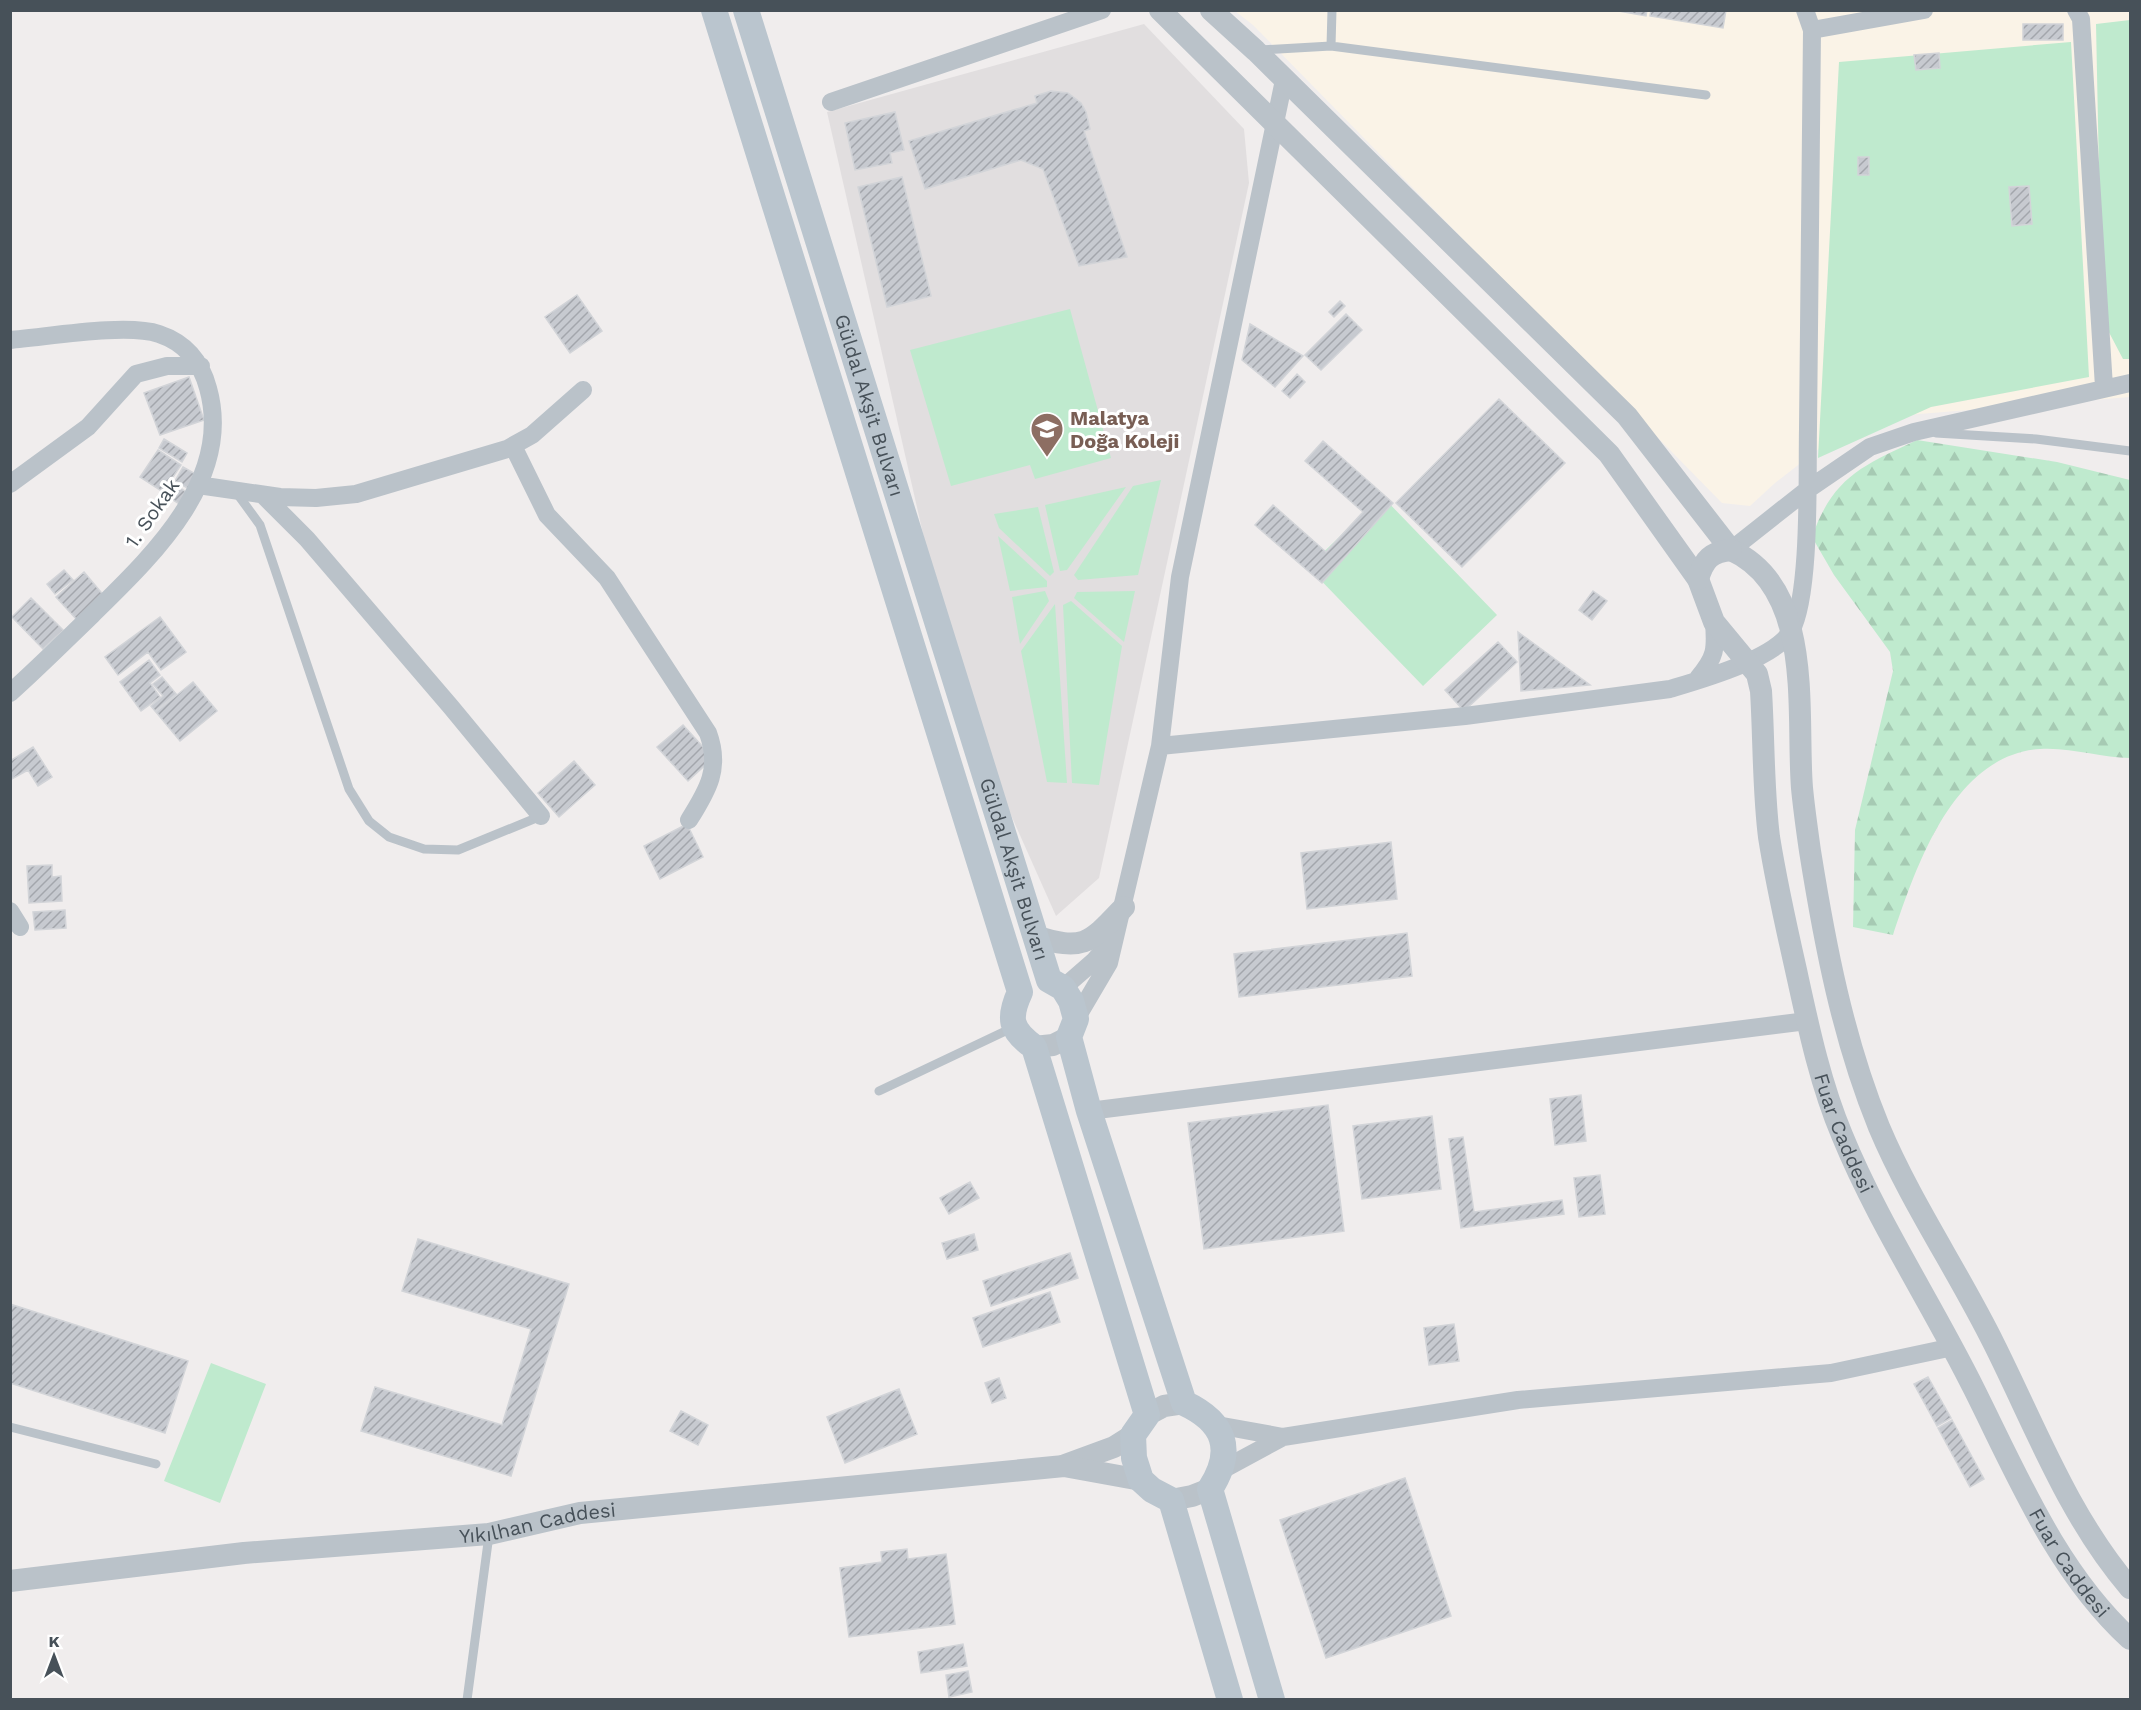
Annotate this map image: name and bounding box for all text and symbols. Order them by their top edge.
street label: Güldal Akşit Bulvarı [830,311,909,499]
place label: Malatya Doğa Koleji [1070,406,1179,453]
school or university icon: Malatya Doğa Koleji [1029,411,1065,458]
street label: 1. Sokak [120,474,184,552]
street label: Güldal Akşit Bulvarı [975,775,1054,963]
street label: Fuar Caddesi [1809,1070,1879,1197]
street label: Yıkılhan Caddesi [458,1498,617,1548]
street label: Fuar Caddesi [2024,1504,2115,1622]
north arrow [24,1626,84,1686]
text: K [48,1632,60,1651]

